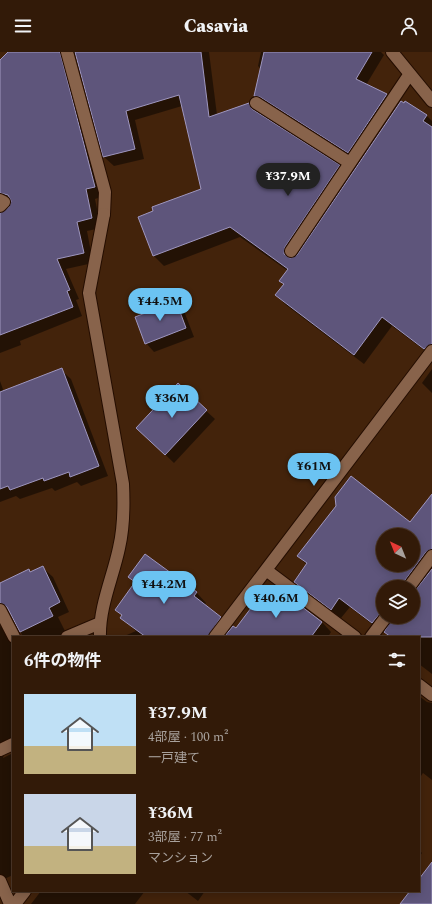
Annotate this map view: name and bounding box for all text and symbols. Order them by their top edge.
text: Casavia [184,13,248,40]
icon: menu [12,15,34,37]
icon: person [398,15,420,37]
pin: ¥37.9M [255,163,321,197]
text: ¥37.9M [265,166,311,186]
pin: ¥44.5M [127,288,193,322]
text: ¥44.5M [137,291,183,311]
pin: ¥36M [148,385,196,419]
text: ¥36M [155,388,189,408]
pin: ¥61M [290,453,338,487]
text: ¥61M [297,456,331,476]
north arrow [376,528,420,572]
map controls [376,528,420,624]
pin: ¥44.2M [131,571,197,605]
text: ¥44.2M [141,574,187,594]
button: layers [376,580,420,624]
pin: ¥40.6M [243,585,309,619]
text: ¥40.6M [253,588,299,608]
text: 6件の物件 [24,648,102,674]
icon: filters [386,649,408,671]
text: ¥37.9M [148,700,208,726]
icon: home [56,710,104,758]
text: 4部屋 · 100 m² [148,727,228,747]
text: 一戸建て [148,748,200,768]
text: ¥36M [148,800,194,826]
icon: home [56,810,104,858]
text: 3部屋 · 77 m² [148,827,222,847]
text: マンション [148,848,213,868]

